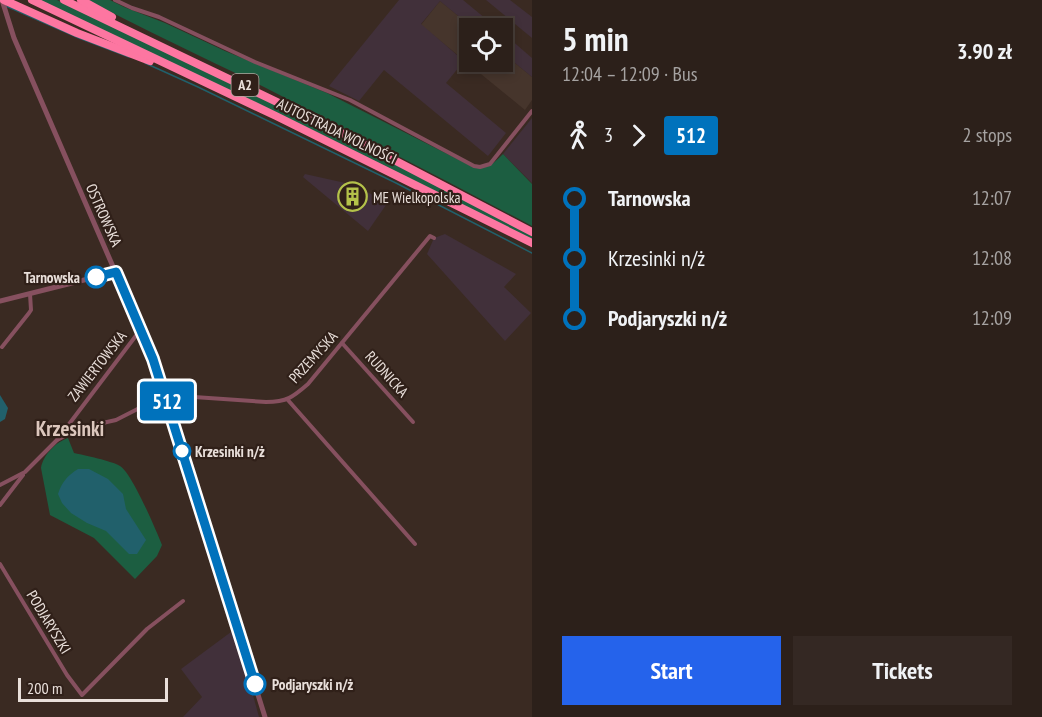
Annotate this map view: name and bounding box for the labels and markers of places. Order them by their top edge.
building icon: ME Wielkopolska [336,181,368,213]
place label: ME Wielkopolska [373,188,461,207]
marker: Tarnowska [85,266,107,288]
place label: Tarnowska [24,268,80,287]
marker: Krzesinki n/ż [173,442,191,460]
place label: Krzesinki n/ż [195,442,265,461]
marker: Podjaryszki n/ż [244,673,266,695]
place label: Podjaryszki n/ż [272,675,354,694]

